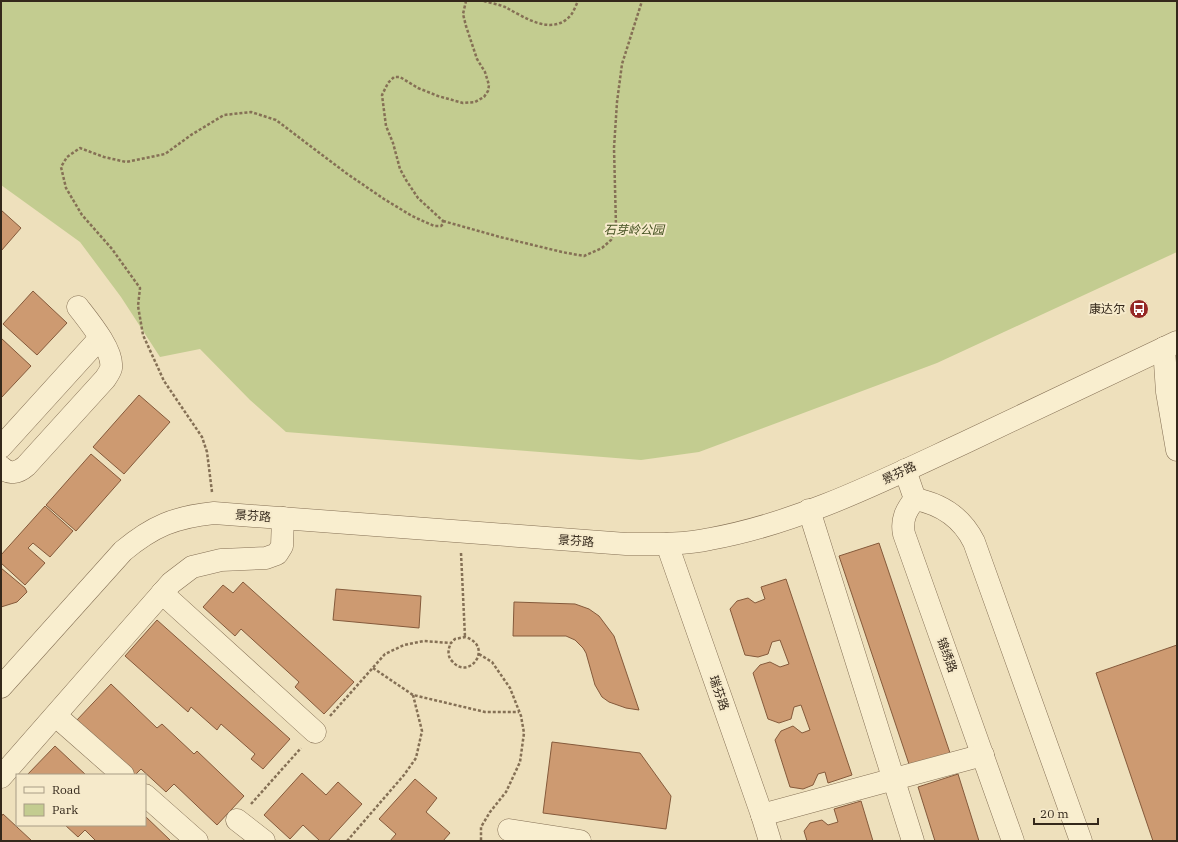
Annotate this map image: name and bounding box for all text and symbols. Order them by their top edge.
park label: 石芽岭公园 [604,222,666,237]
bus stop icon: 康达尔 [1128,298,1150,320]
place label: 康达尔 [1089,301,1125,316]
street label: 景芬路 [879,458,918,487]
street label: 景芬路 [235,507,272,524]
street label: 景芬路 [558,532,595,549]
street label: 锦绣路 [934,635,961,674]
street label: 瑞芬路 [707,673,732,712]
legend [16,774,146,826]
text: Road [52,782,81,797]
scale bar [1034,800,1098,826]
text: Park [52,802,78,817]
text: 20 m [1040,806,1069,821]

